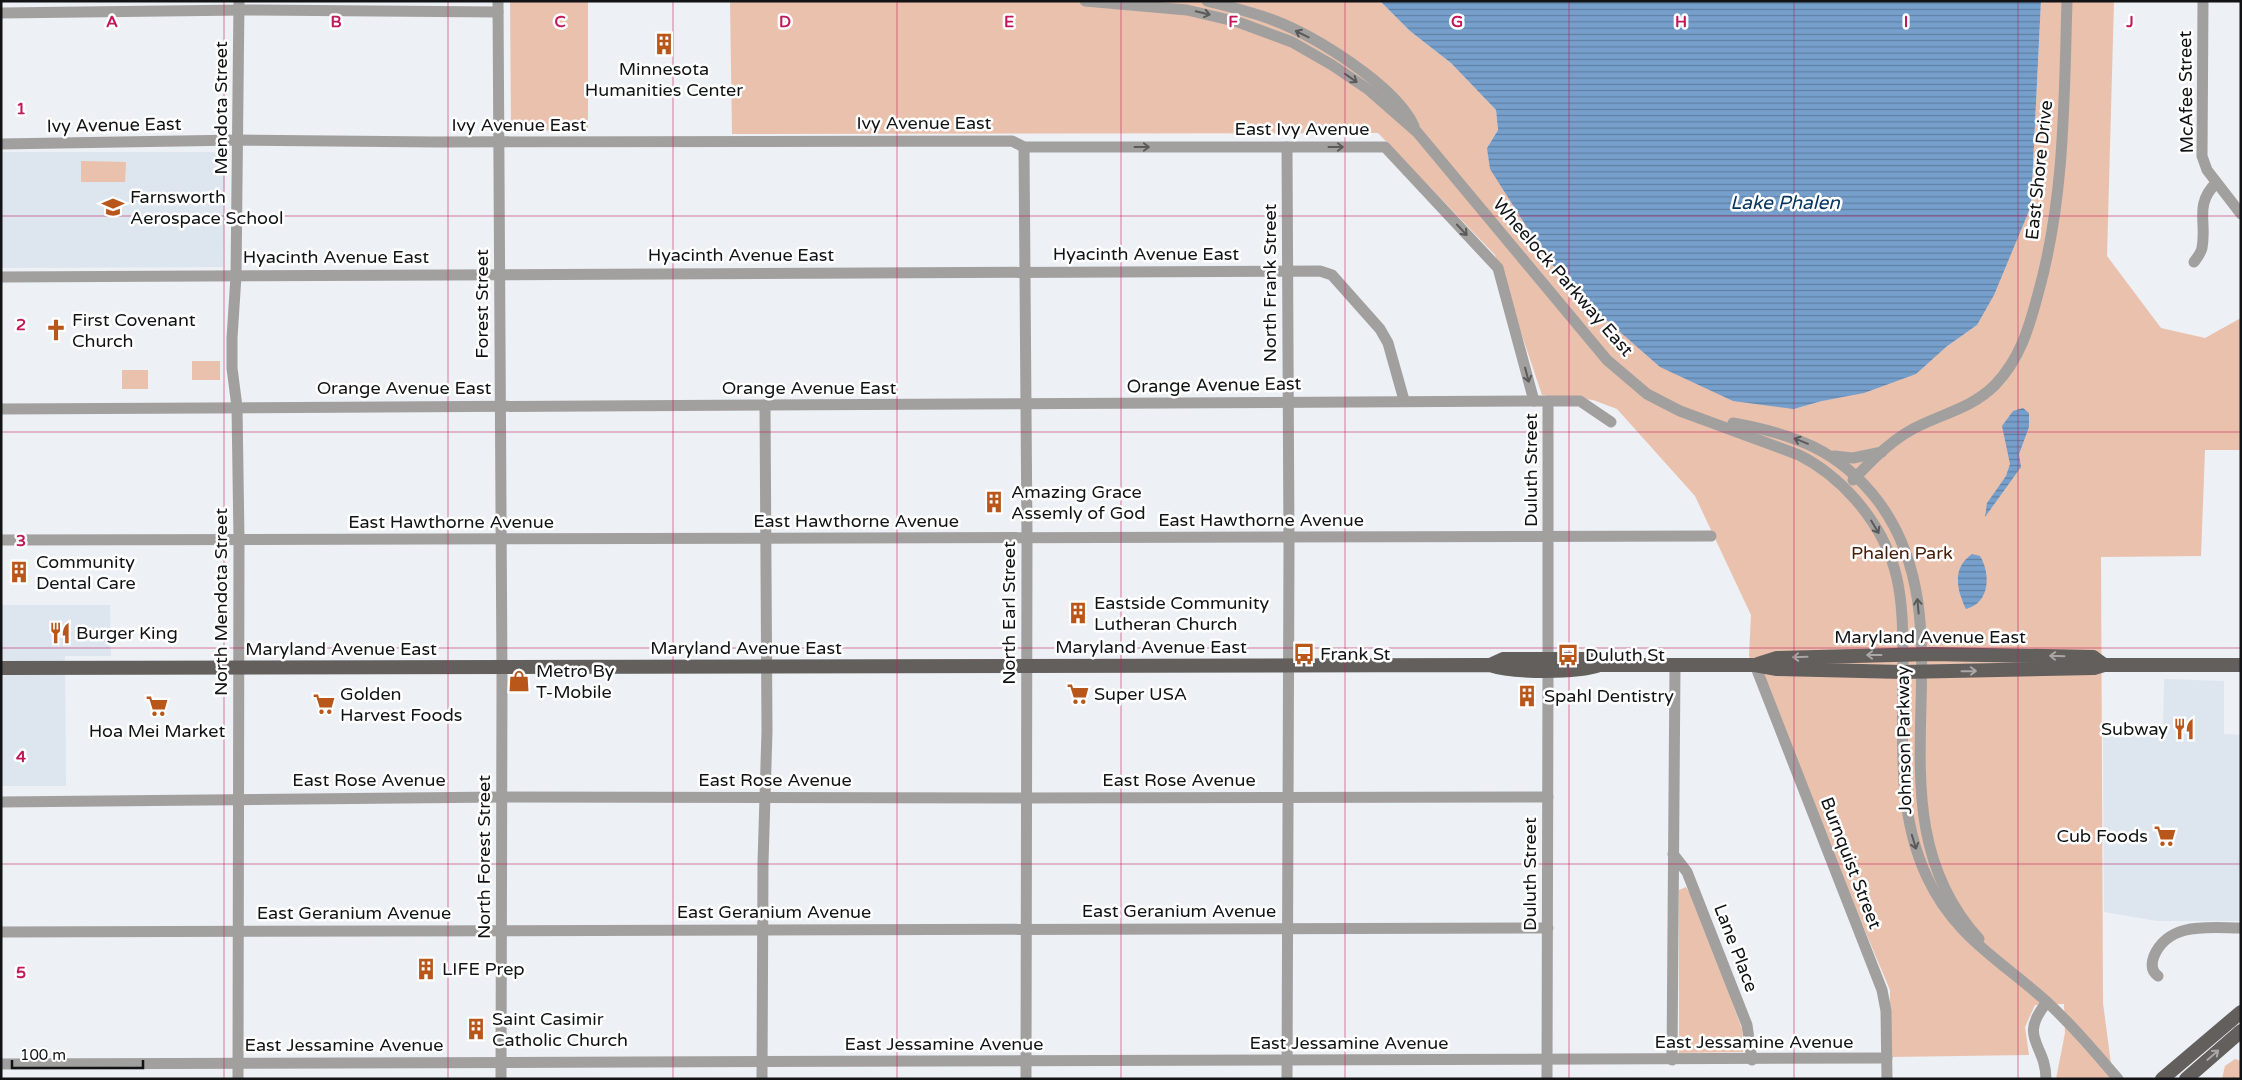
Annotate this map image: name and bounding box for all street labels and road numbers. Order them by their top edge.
street label: McAfee Street [2174,30,2198,154]
street label: Mendota Street [210,41,232,175]
street label: East Shore Drive [2021,99,2057,241]
street label: Ivy Avenue East [857,112,992,134]
street label: Ivy Avenue East [46,113,182,137]
street label: Ivy Avenue East [452,114,587,136]
street label: East Ivy Avenue [1235,118,1369,140]
street label: Wheelock Parkway East [1488,193,1638,361]
street label: North Frank Street [1259,203,1281,362]
street label: Hyacinth Avenue East [1053,243,1239,265]
street label: Hyacinth Avenue East [648,244,834,266]
street label: Hyacinth Avenue East [243,246,429,268]
street label: Forest Street [471,249,493,359]
street label: Orange Avenue East [1126,372,1302,398]
street label: Orange Avenue East [317,377,491,399]
street label: Orange Avenue East [722,377,896,399]
street label: Duluth Street [1520,413,1542,527]
street label: North Mendota Street [210,508,232,696]
street label: East Hawthorne Avenue [1158,509,1364,531]
street label: East Hawthorne Avenue [753,510,959,532]
street label: East Hawthorne Avenue [348,511,554,533]
street label: North Earl Street [998,541,1020,685]
street label: Maryland Avenue East [1834,626,2026,648]
street label: Maryland Avenue East [1055,636,1247,658]
street label: Maryland Avenue East [650,637,842,659]
street label: Maryland Avenue East [245,638,437,660]
street label: Johnson Parkway [1892,665,1916,815]
street label: East Rose Avenue [292,769,446,791]
street label: East Rose Avenue [698,769,852,791]
street label: East Rose Avenue [1102,769,1256,791]
street label: North Forest Street [473,775,495,939]
street label: Burnquist Street [1816,794,1886,932]
street label: Duluth Street [1519,817,1541,931]
street label: East Geranium Avenue [1082,900,1276,922]
street label: East Geranium Avenue [677,901,871,923]
street label: Lane Place [1709,901,1763,995]
street label: East Geranium Avenue [257,902,451,924]
street label: East Jessamine Avenue [1655,1031,1853,1053]
street label: East Jessamine Avenue [1250,1032,1448,1054]
street label: East Jessamine Avenue [845,1033,1043,1055]
street label: East Jessamine Avenue [245,1034,443,1056]

